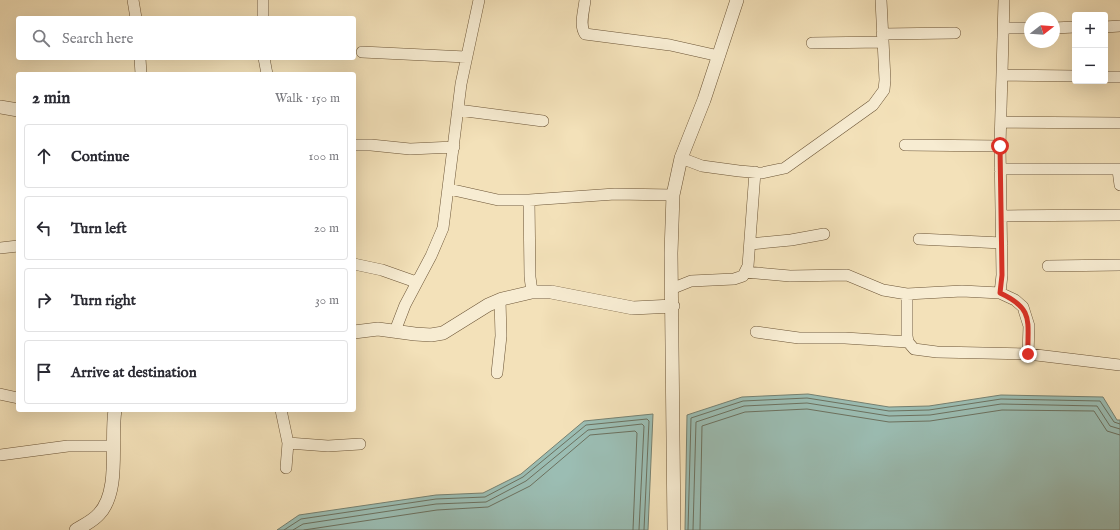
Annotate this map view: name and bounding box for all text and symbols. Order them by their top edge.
north arrow [1024,12,1060,48]
map controls [1072,12,1108,84]
button: + [1072,12,1108,48]
search box [16,16,356,60]
icon: search [30,27,52,49]
text: Search here [62,29,133,48]
button: − [1072,48,1108,84]
text: 2 min [32,88,70,109]
text: Walk · 150 m [275,90,340,107]
route start [991,137,1009,155]
icon: ahead [33,145,55,167]
text: Continue [71,147,129,166]
text: 100 m [309,148,339,165]
icon: left [33,217,55,239]
text: Turn left [71,219,127,238]
text: 20 m [314,220,339,237]
icon: right [33,289,55,311]
text: Turn right [71,291,136,310]
text: 30 m [315,292,339,309]
route end [1019,345,1037,363]
icon: arrive [33,361,55,383]
text: Arrive at destination [71,363,197,382]

